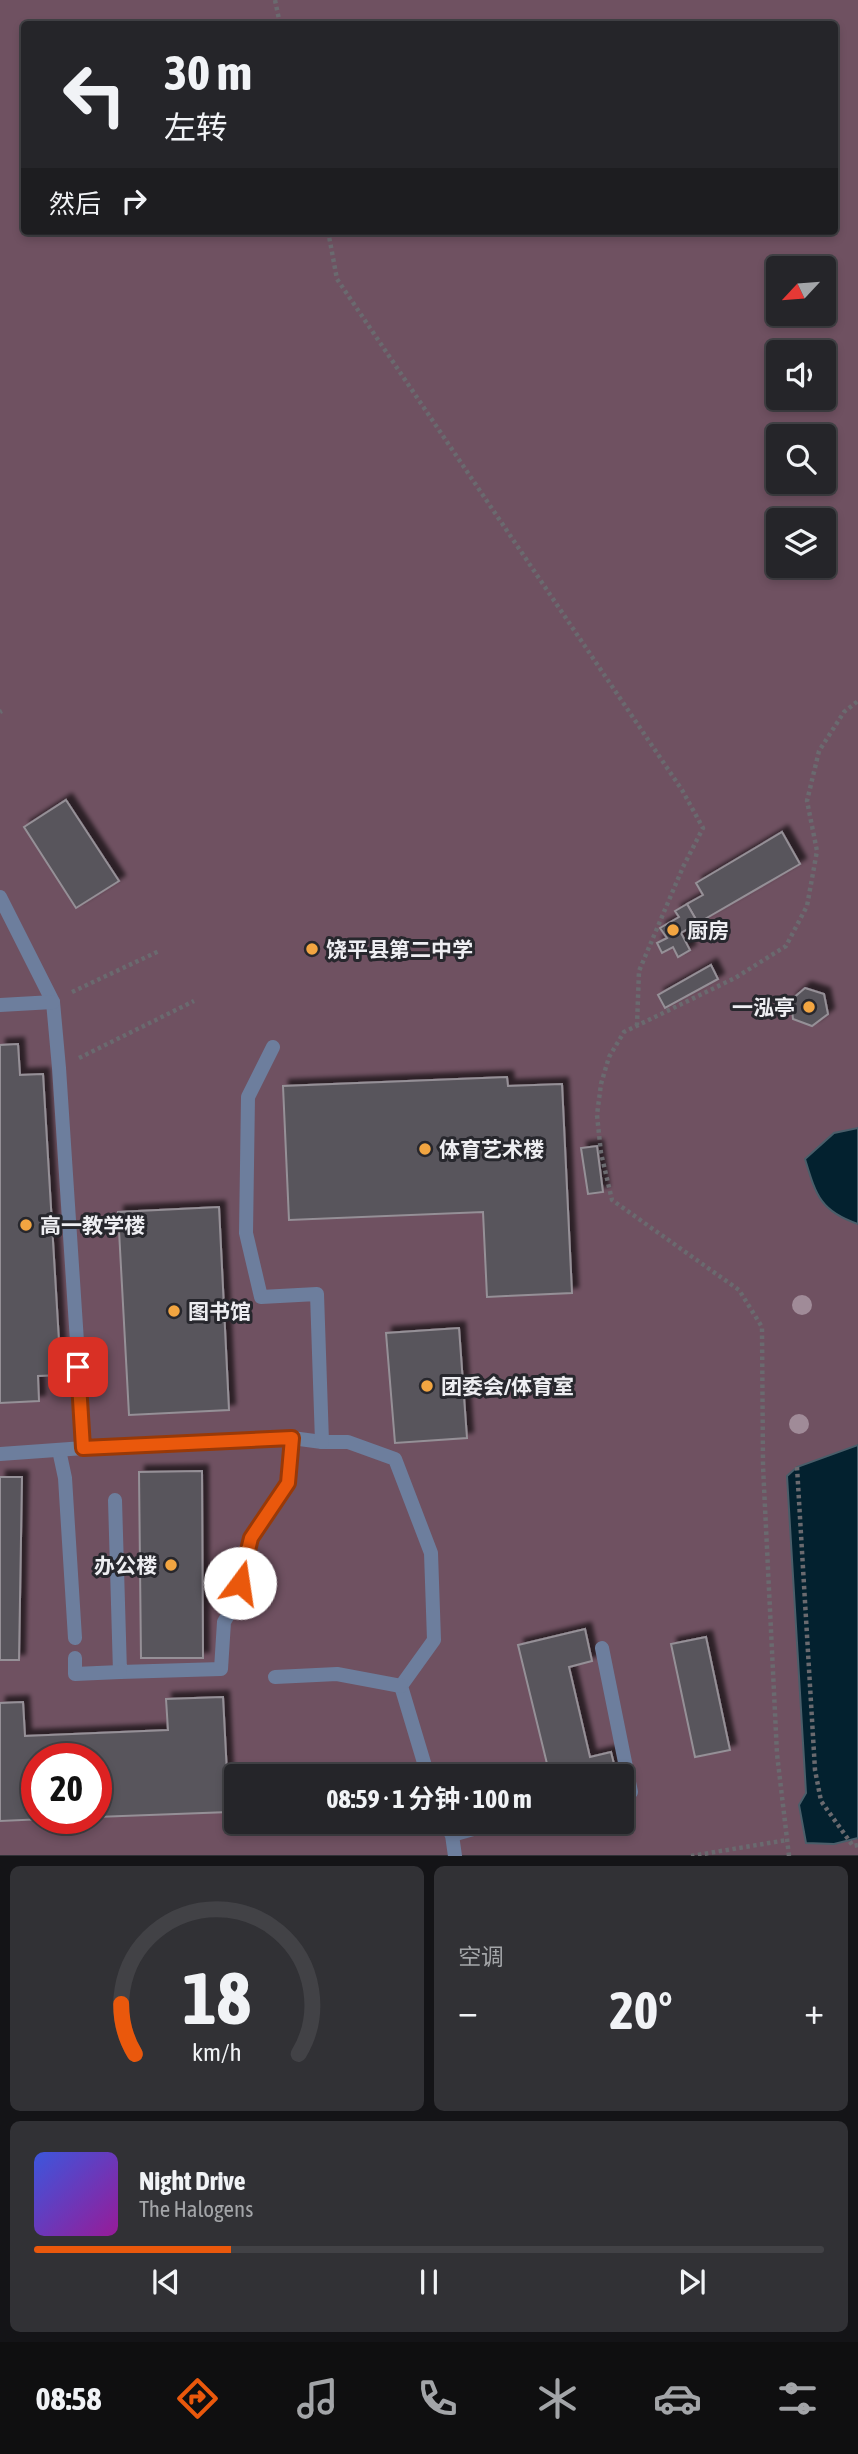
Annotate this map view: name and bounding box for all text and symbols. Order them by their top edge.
text: 30 m [164,44,252,100]
icon: left [49,49,140,140]
text: 左转 [164,109,228,146]
icon: right [115,182,153,220]
text: 然后 [49,189,101,219]
north arrow [766,256,836,326]
map controls [766,256,836,578]
button: sound [766,340,836,410]
button: search [766,424,836,494]
button: layers [766,508,836,578]
place label: 厨房 [687,918,729,942]
marker: 厨房 [665,922,681,938]
place label: 饶平县第二中学 [326,937,473,961]
marker: 饶平县第二中学 [304,941,320,957]
place label: 一泓亭 [732,995,795,1019]
marker: 一泓亭 [801,999,817,1015]
place label: 体育艺术楼 [439,1137,544,1161]
marker: 体育艺术楼 [417,1141,433,1157]
place label: 高一教学楼 [40,1213,145,1237]
marker: 高一教学楼 [18,1217,34,1233]
place label: 图书馆 [188,1299,251,1323]
marker: 图书馆 [166,1303,182,1319]
pin [48,1337,108,1397]
icon: arrive [59,1348,97,1386]
place label: 团委会/体育室 [441,1374,574,1398]
marker: 团委会/体育室 [419,1378,435,1394]
position arrow [203,1546,277,1620]
place label: 办公楼 [94,1553,157,1577]
marker: 办公楼 [163,1557,179,1573]
speed limit sign: 20 [21,1743,112,1834]
text: 08:59 · 1 分钟 · 100 m [326,1784,532,1814]
text: 空调 [458,1944,504,1970]
text: 18 [183,1957,251,2040]
text: 20° [609,1980,673,2040]
text: − [458,1989,478,2032]
text: + [804,1989,824,2032]
text: km/h [192,2038,242,2066]
text: Night Drive [139,2166,246,2196]
text: The Halogens [139,2196,253,2222]
icon: previous [147,2263,185,2301]
icon: pause [410,2263,448,2301]
icon: next [673,2263,711,2301]
icon: directions [173,2374,222,2423]
icon: music [293,2374,342,2423]
icon: phone [413,2374,462,2423]
icon: climate [533,2374,582,2423]
icon: car [653,2374,702,2423]
icon: filters [773,2374,822,2423]
text: 08:58 [36,2380,101,2417]

